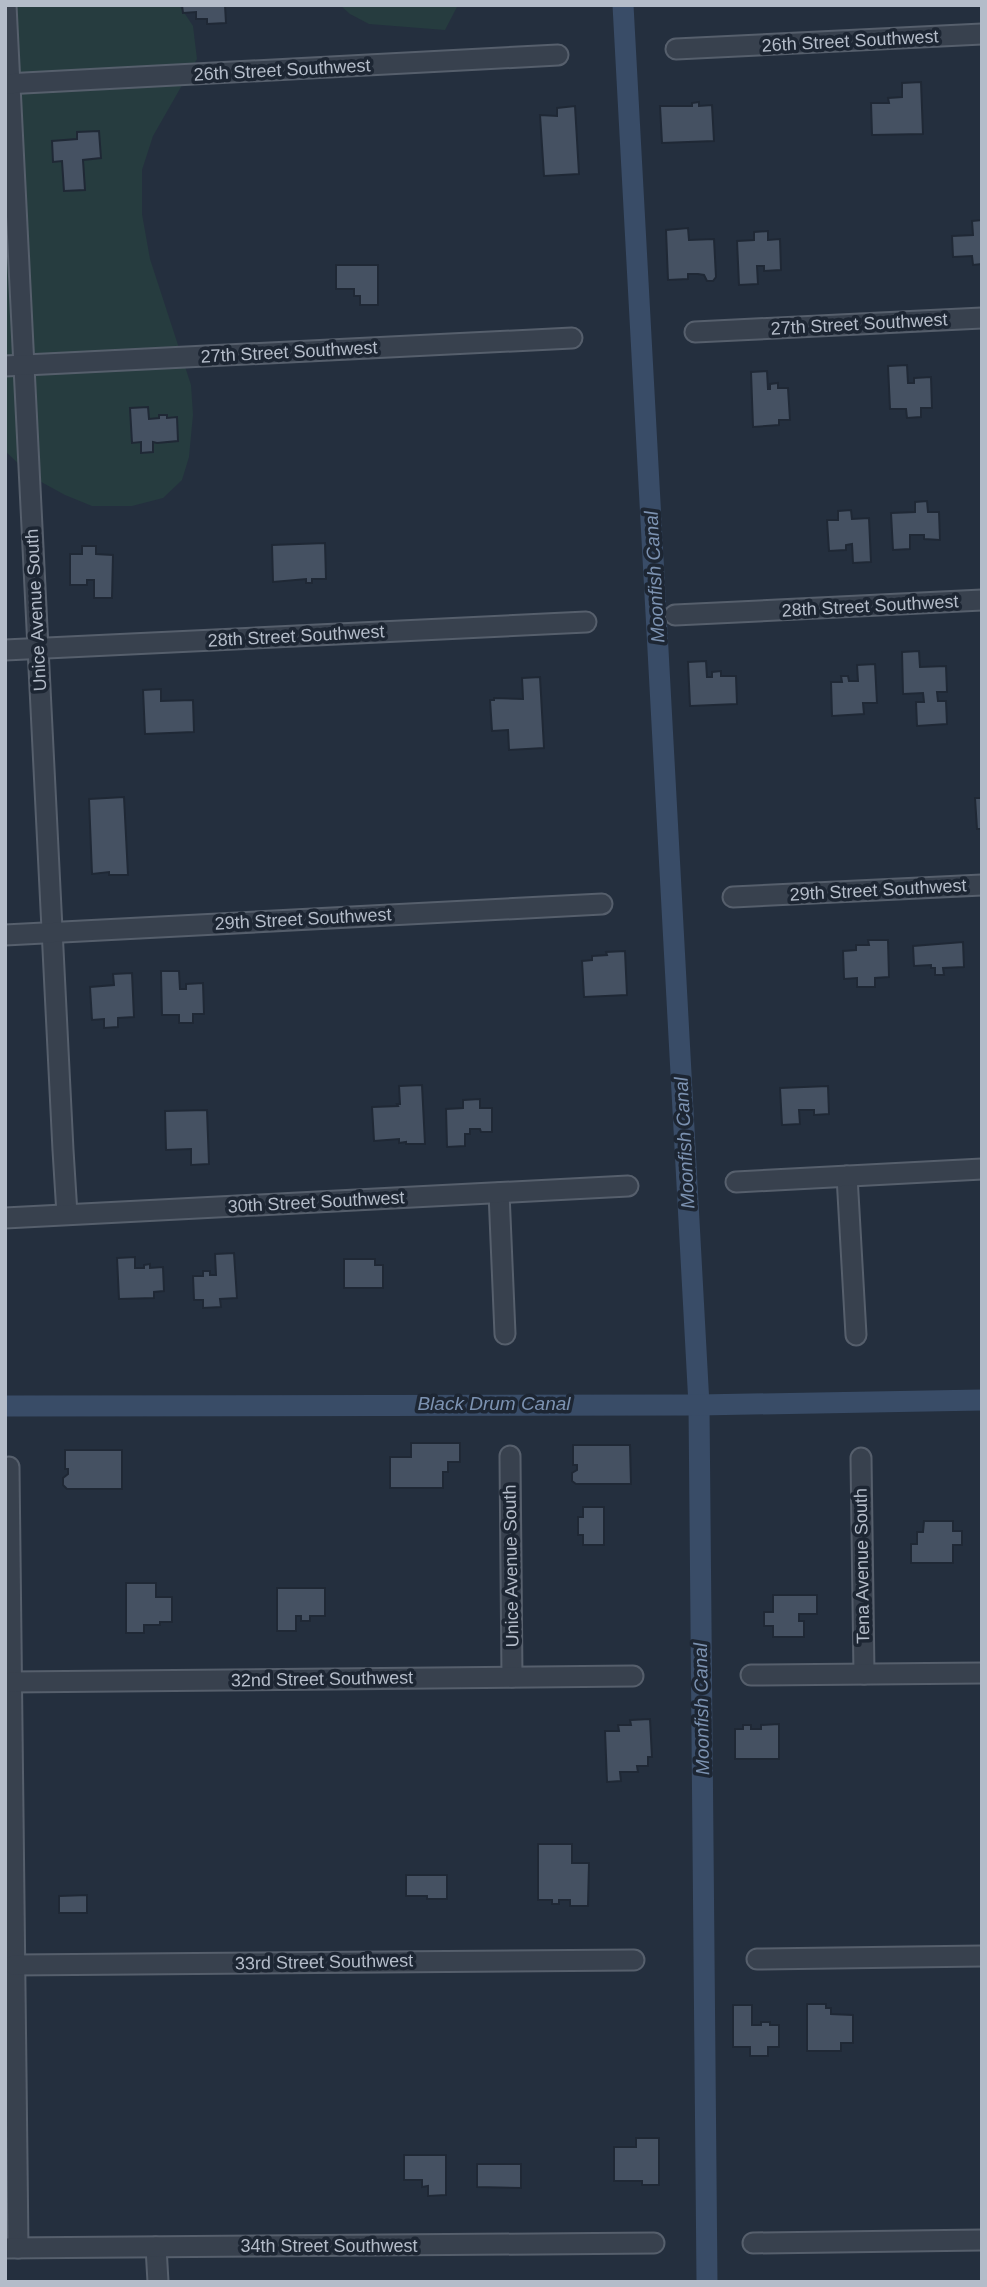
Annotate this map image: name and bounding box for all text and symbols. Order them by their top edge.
street label: 26th Street Southwest [761,26,939,56]
street label: 26th Street Southwest [193,55,371,85]
street label: 27th Street Southwest [770,309,948,339]
street label: 27th Street Southwest [200,337,378,367]
water label: Moonfish Canal [641,510,668,643]
street label: Unice Avenue South [22,528,50,692]
street label: 28th Street Southwest [781,591,959,621]
street label: 28th Street Southwest [207,621,385,651]
street label: 29th Street Southwest [789,875,967,905]
street label: 29th Street Southwest [214,904,392,934]
water label: Moonfish Canal [671,1076,698,1209]
street label: 30th Street Southwest [227,1187,405,1217]
water label: Black Drum Canal [417,1393,571,1414]
street label: Unice Avenue South [500,1484,522,1648]
street label: Tena Avenue South [851,1488,873,1644]
water label: Moonfish Canal [690,1642,713,1775]
street label: 32nd Street Southwest [231,1667,413,1691]
street label: 33rd Street Southwest [235,1950,413,1974]
street label: 34th Street Southwest [240,2236,418,2256]

